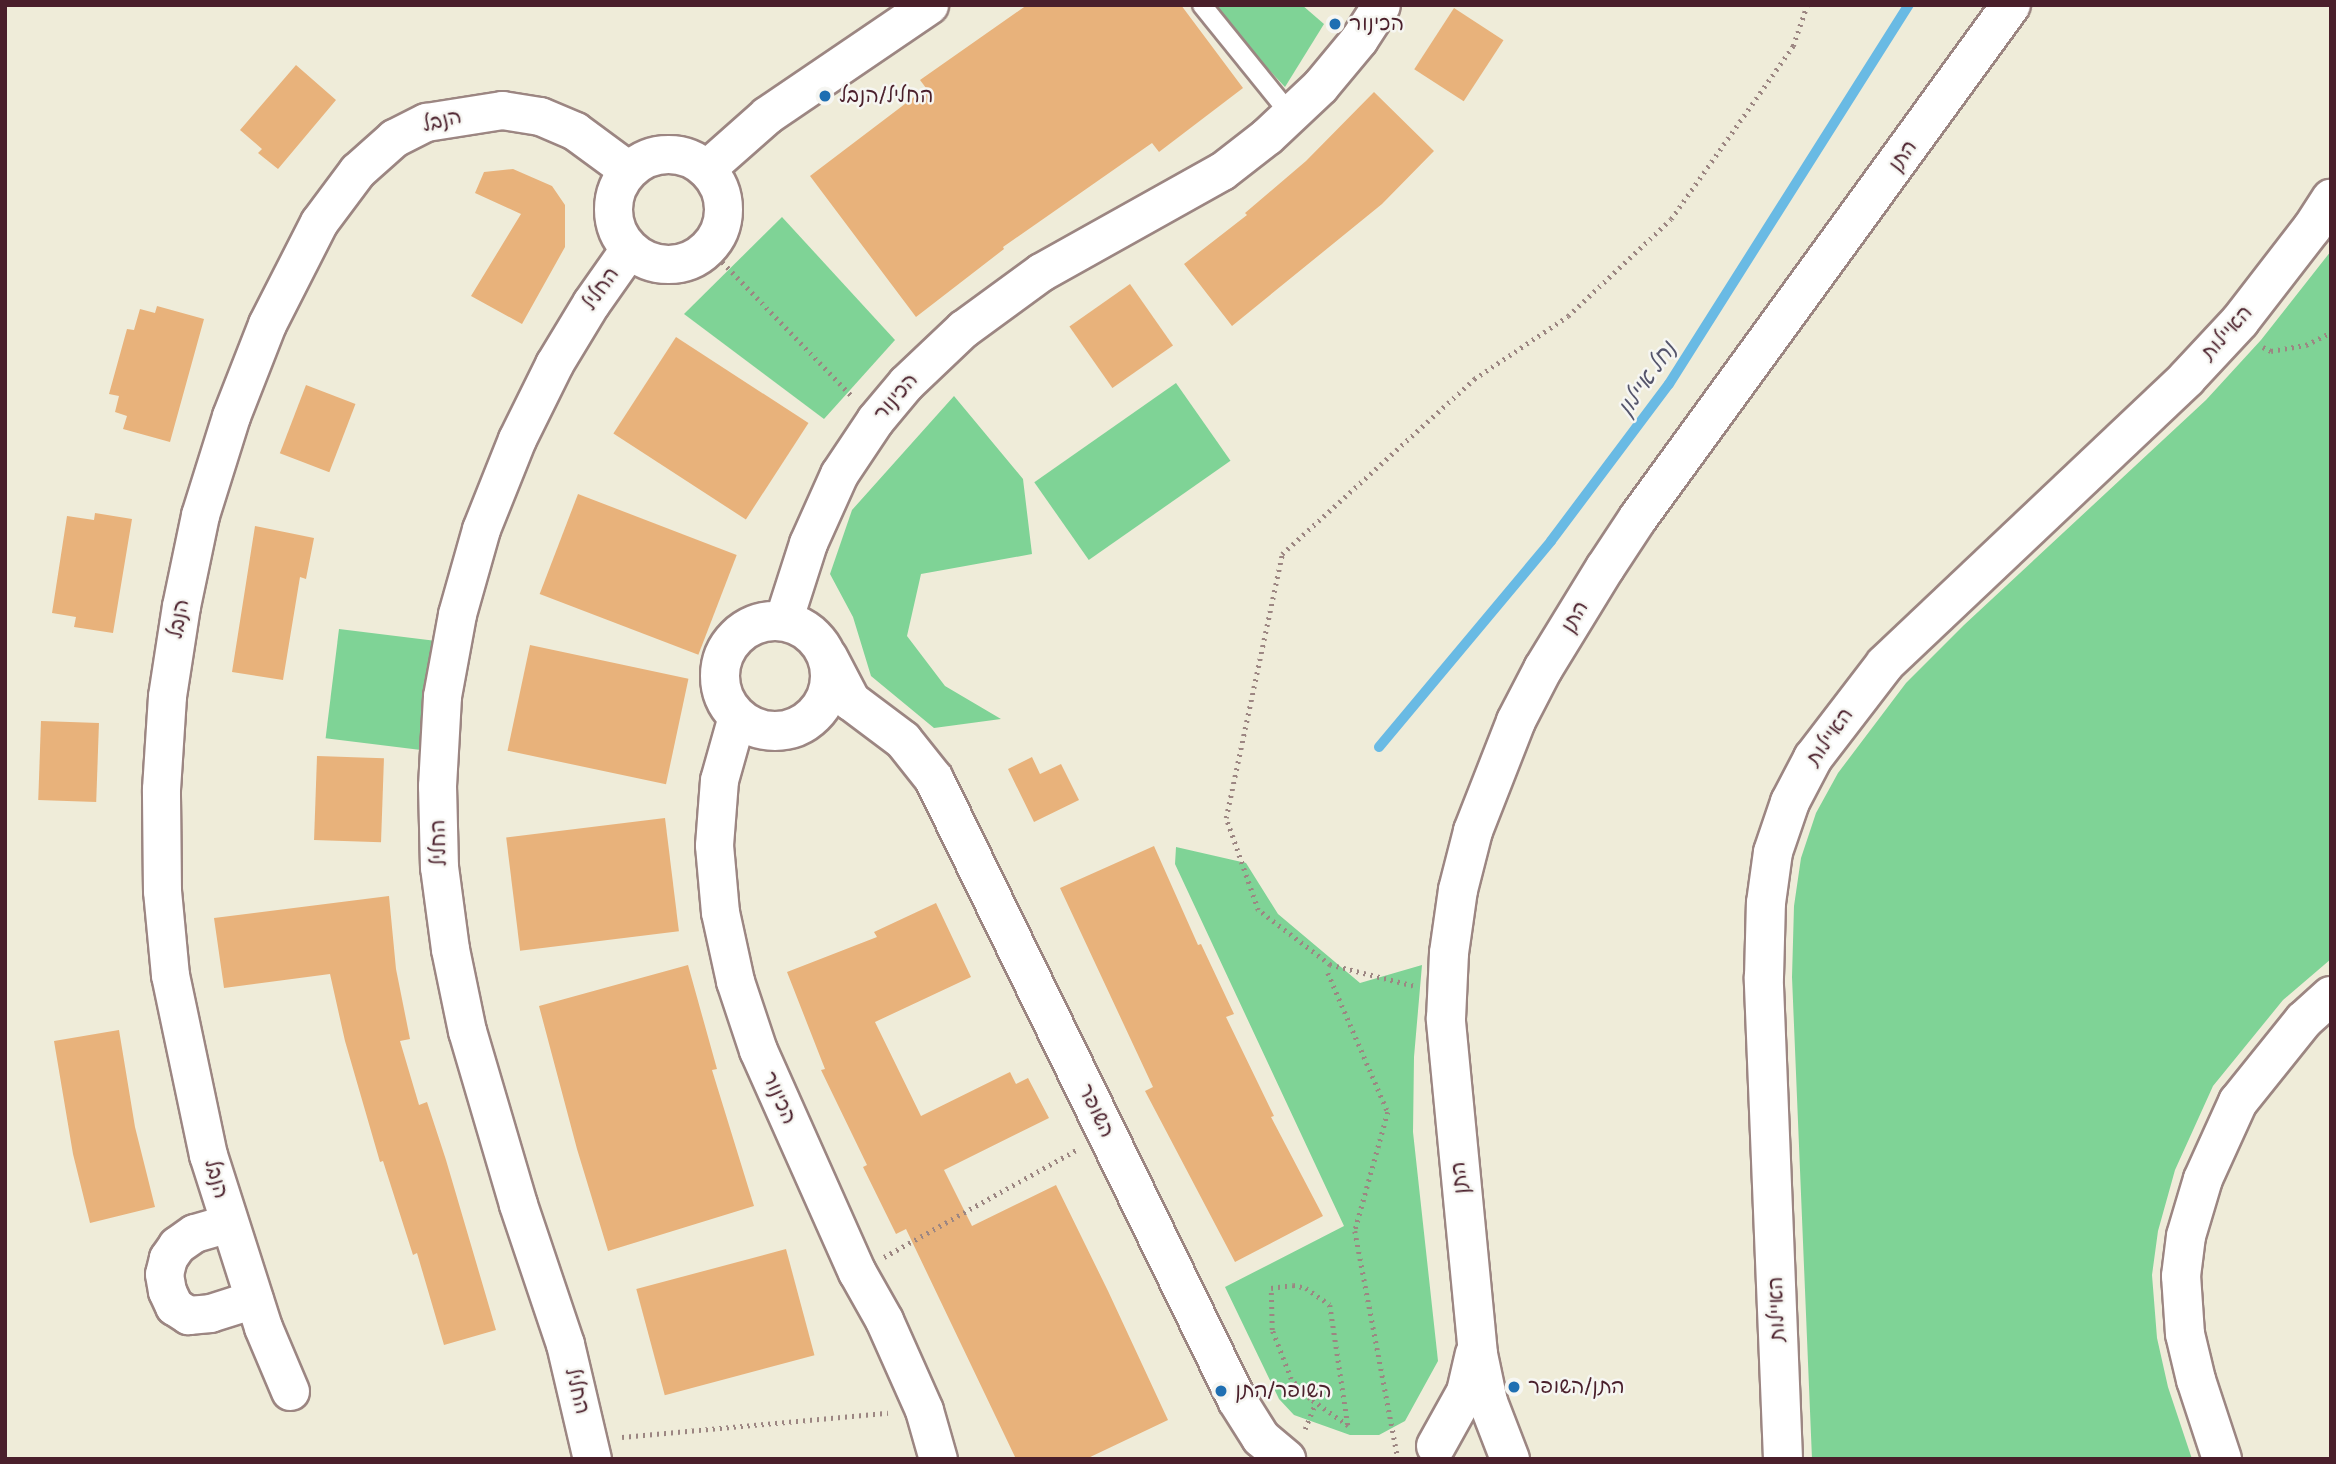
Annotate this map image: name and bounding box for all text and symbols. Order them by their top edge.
place label: הכינור [1349,11,1404,37]
marker: הכינור [1327,16,1343,32]
place label: החליל/הנבל [839,83,934,109]
marker: החליל/הנבל [817,88,833,104]
street label: הנבל [420,104,464,138]
street label: התן [1883,135,1923,177]
street label: החליל [577,263,625,315]
street label: האיילות [2196,300,2258,366]
water label: נחל איילון [1612,337,1682,421]
street label: הכינור [868,368,924,426]
street label: הנבל [163,597,195,641]
street label: התן [1556,597,1594,637]
street label: האיילות [1801,703,1859,771]
street label: החליל [426,819,452,867]
street label: הכינור [756,1068,802,1128]
street label: השופר [1072,1080,1120,1142]
street label: הנבל [198,1156,234,1202]
street label: התן [1446,1160,1474,1196]
street label: האיילות [1763,1276,1791,1342]
street label: החליל [559,1365,595,1417]
place label: התן/השופר [1528,1374,1625,1400]
place label: השופר/התן [1235,1378,1332,1404]
marker: התן/השופר [1506,1379,1522,1395]
marker: השופר/התן [1213,1383,1229,1399]

